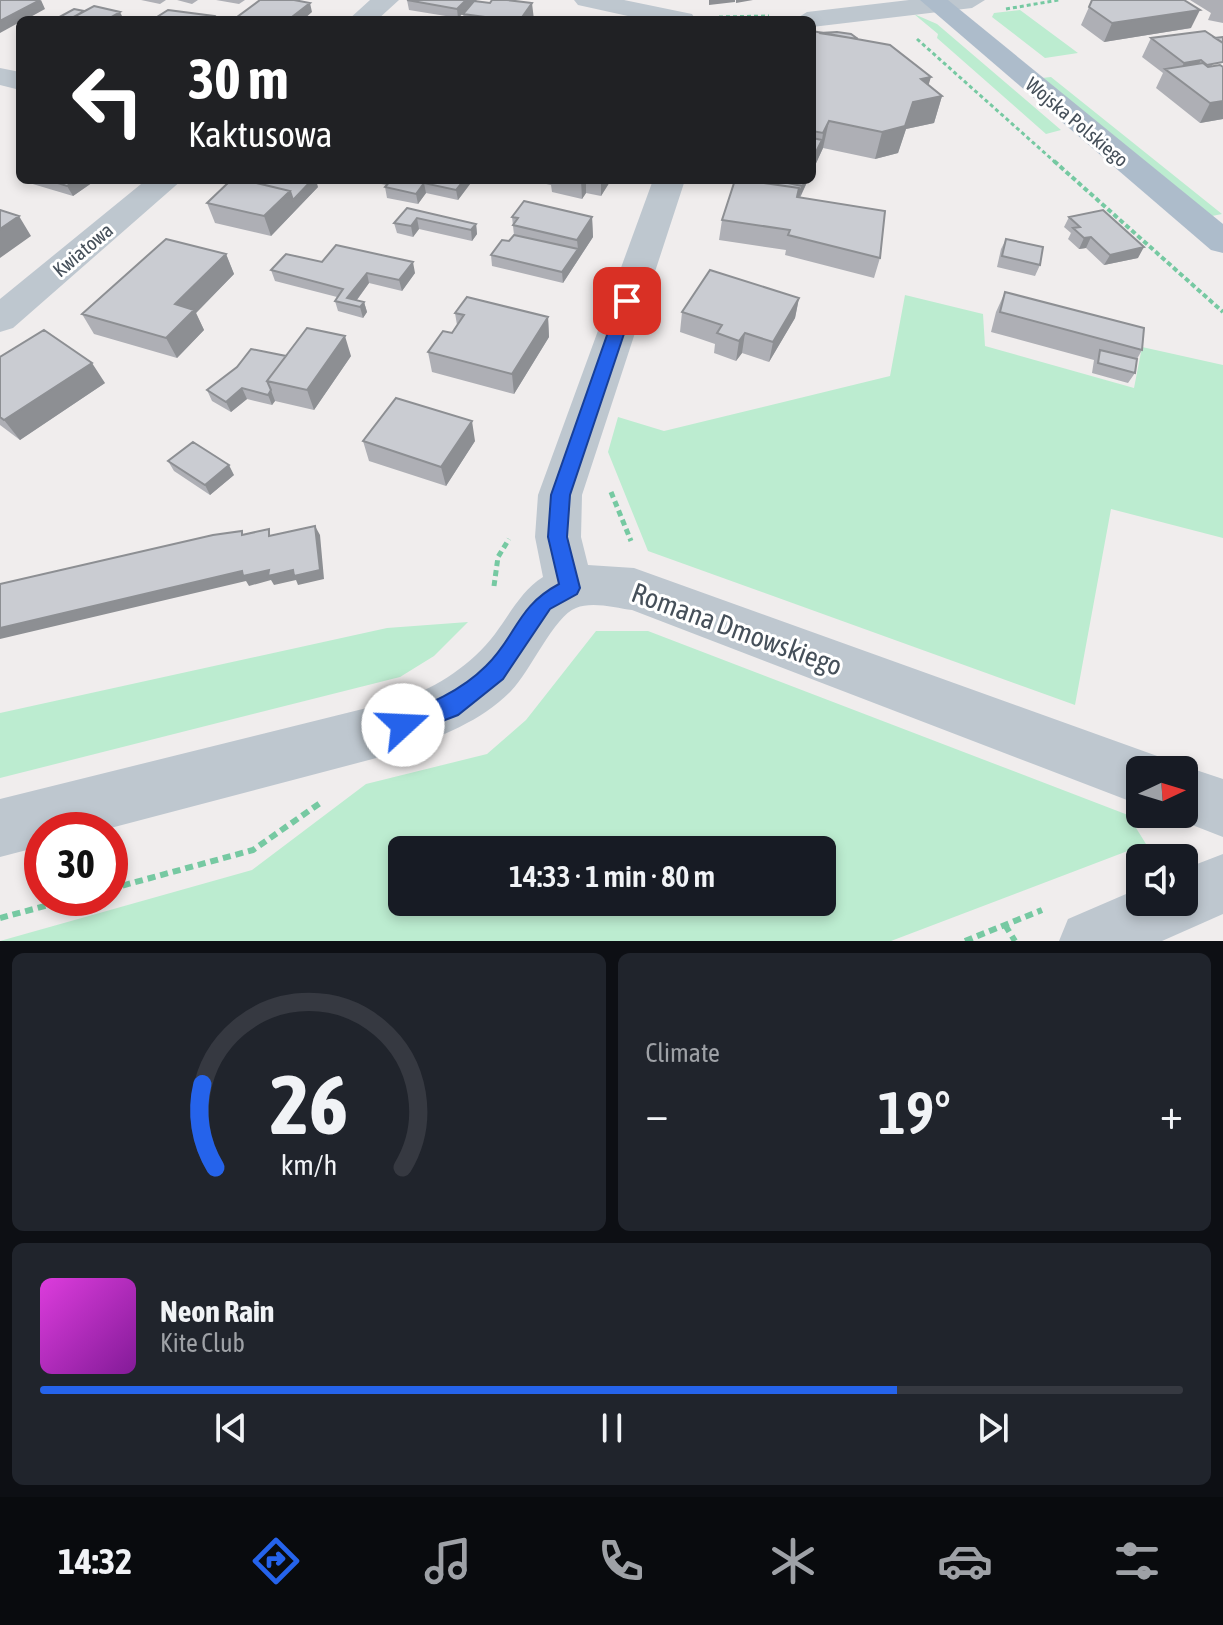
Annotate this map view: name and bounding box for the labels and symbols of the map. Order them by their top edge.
street label: Wojska Polskiego [1021,72,1133,171]
street label: Kwiatowa [48,218,117,281]
pin [593,267,661,335]
street label: Romana Dmowskiego [628,576,846,682]
position arrow [361,683,445,767]
north arrow [1126,756,1198,828]
speed limit sign: 30 [24,812,128,916]

